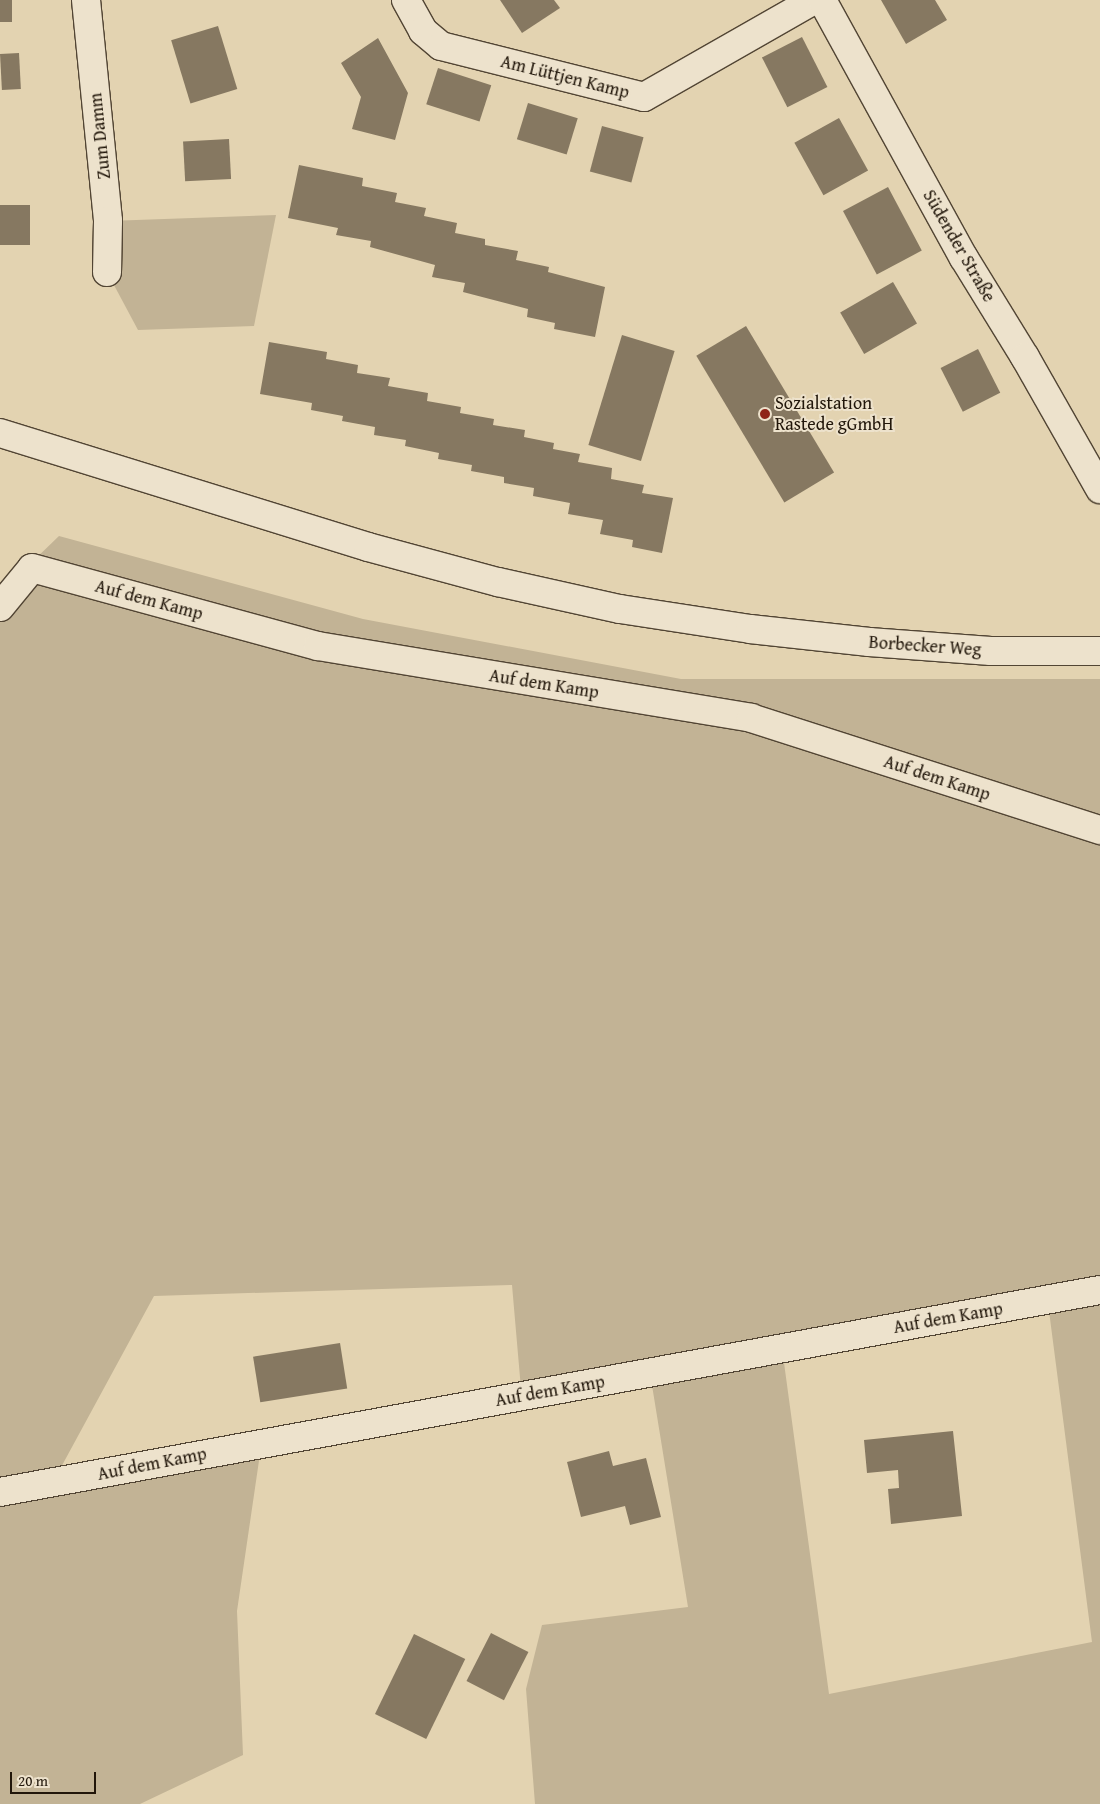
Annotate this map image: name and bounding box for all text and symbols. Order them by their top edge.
street label: Am Lüttjen Kamp [498,51,632,103]
street label: Zum Damm [85,92,115,180]
street label: Südender Straße [918,186,1000,306]
place label: Sozialstation Rastede gGmbH [775,393,893,436]
marker: Sozialstation Rastede gGmbH [759,408,771,420]
street label: Auf dem Kamp [93,575,205,625]
street label: Borbecker Weg [868,631,982,661]
street label: Auf dem Kamp [488,665,600,703]
street label: Auf dem Kamp [881,751,993,805]
street label: Auf dem Kamp [892,1298,1004,1338]
street label: Auf dem Kamp [494,1371,606,1411]
street label: Auf dem Kamp [96,1443,208,1485]
scale bar [12,1762,99,1794]
text: 20 m [18,1770,48,1791]

